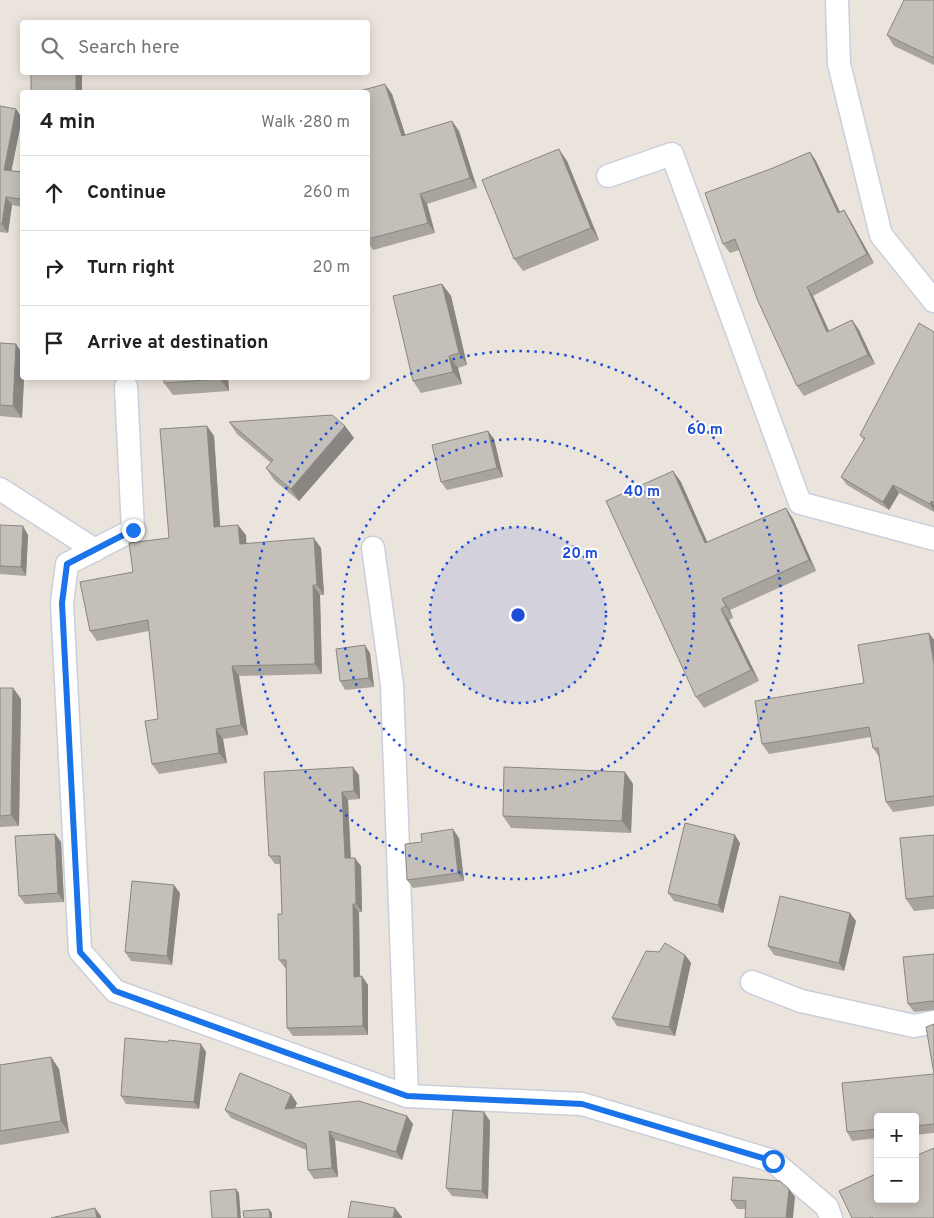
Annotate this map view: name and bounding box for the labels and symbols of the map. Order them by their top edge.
text: 60 m [687,421,723,440]
text: 40 m [624,483,660,502]
route end [122,519,145,542]
text: 20 m [562,545,598,564]
centre of rings [509,606,527,624]
route start [762,1150,785,1173]

